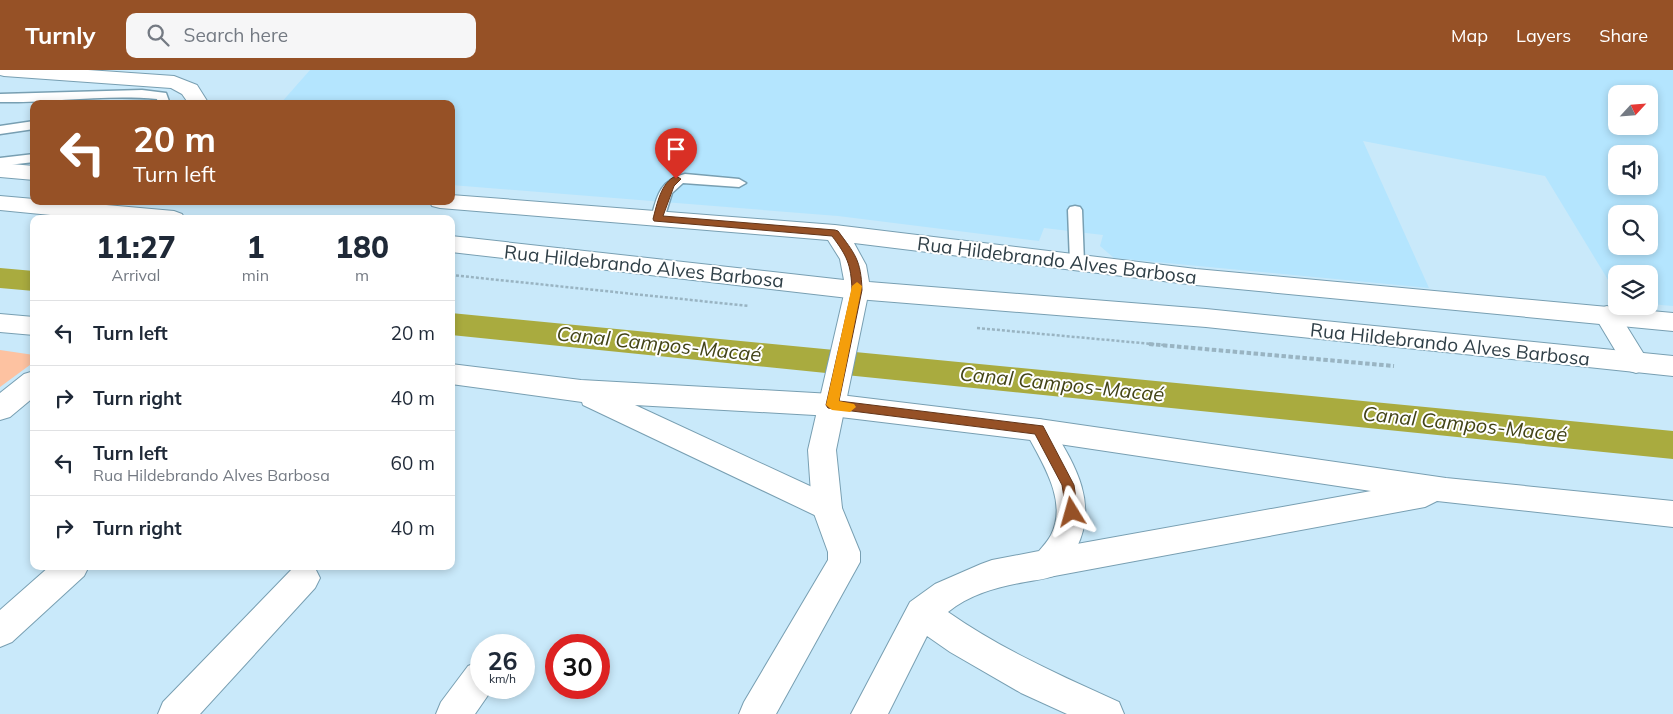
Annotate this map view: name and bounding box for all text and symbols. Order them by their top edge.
search box [126,13,476,58]
text: Turnly [25,20,96,50]
icon: search [144,21,172,49]
text: Search here [184,23,288,47]
text: Map [1451,24,1488,47]
text: Layers [1516,24,1571,47]
text: Share [1599,24,1648,47]
north arrow [1608,85,1658,135]
map controls [1608,85,1658,315]
text: 20 m [133,117,216,161]
icon: left [50,120,115,185]
pin [655,128,697,179]
icon: arrive [662,135,690,163]
button: sound [1608,145,1658,195]
text: Turn left [133,160,216,188]
button: search [1608,205,1658,255]
text: 11:27 [96,228,176,266]
text: 1 [246,228,264,266]
text: 180 [335,228,389,266]
street label: Rua Hildebrando Alves Barbosa [916,231,1198,289]
street label: Rua Hildebrando Alves Barbosa [503,239,785,293]
text: Arrival [111,265,160,285]
text: min [242,265,269,285]
text: m [355,265,369,285]
button: layers [1608,265,1658,315]
street label: Rua Hildebrando Alves Barbosa [1309,317,1591,371]
icon: left [50,319,78,347]
water label: Canal Campos-Macaé [555,320,763,367]
text: Turn left [93,321,168,345]
text: 20 m [391,321,435,345]
water label: Canal Campos-Macaé [958,360,1166,407]
icon: right [50,384,78,412]
text: Turn right [93,386,182,410]
text: 40 m [391,386,435,410]
water label: Canal Campos-Macaé [1361,400,1569,447]
text: Turn left [93,441,168,465]
icon: left [50,449,78,477]
text: 60 m [391,451,435,475]
text: Rua Hildebrando Alves Barbosa [93,465,330,485]
position arrow [1045,485,1097,537]
icon: right [50,514,78,542]
text: Turn right [93,516,182,540]
text: 40 m [391,516,435,540]
speed limit sign: 30 [545,634,610,699]
text: 26 [487,645,518,676]
text: km/h [489,671,516,686]

